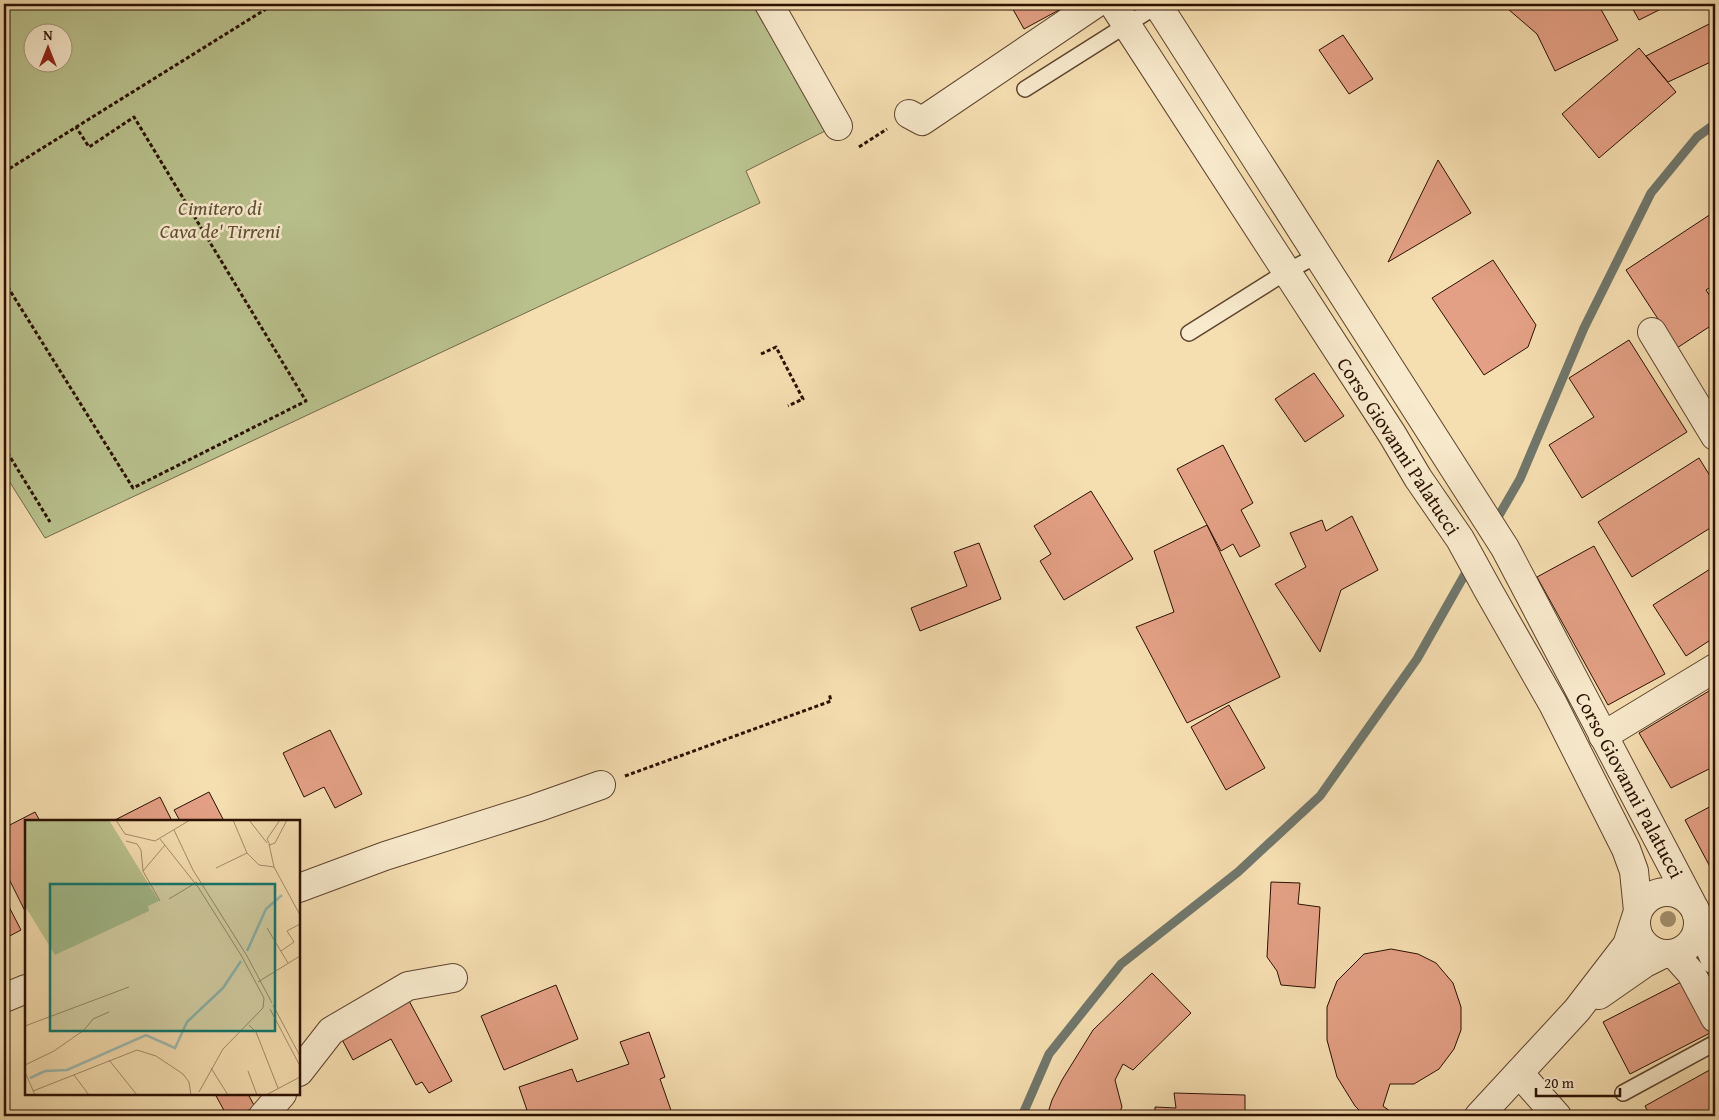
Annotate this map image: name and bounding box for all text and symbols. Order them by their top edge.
north arrow [22,22,72,72]
text: N [43,25,53,45]
park label: Cimitero di Cava de' Tirreni [160,193,280,245]
street label: Corso Giovanni Palatucci [1330,351,1468,541]
street label: Corso Giovanni Palatucci [1569,687,1692,884]
inset map [25,820,300,1095]
scale bar [1536,1065,1620,1097]
text: 20 m [1544,1072,1575,1093]

